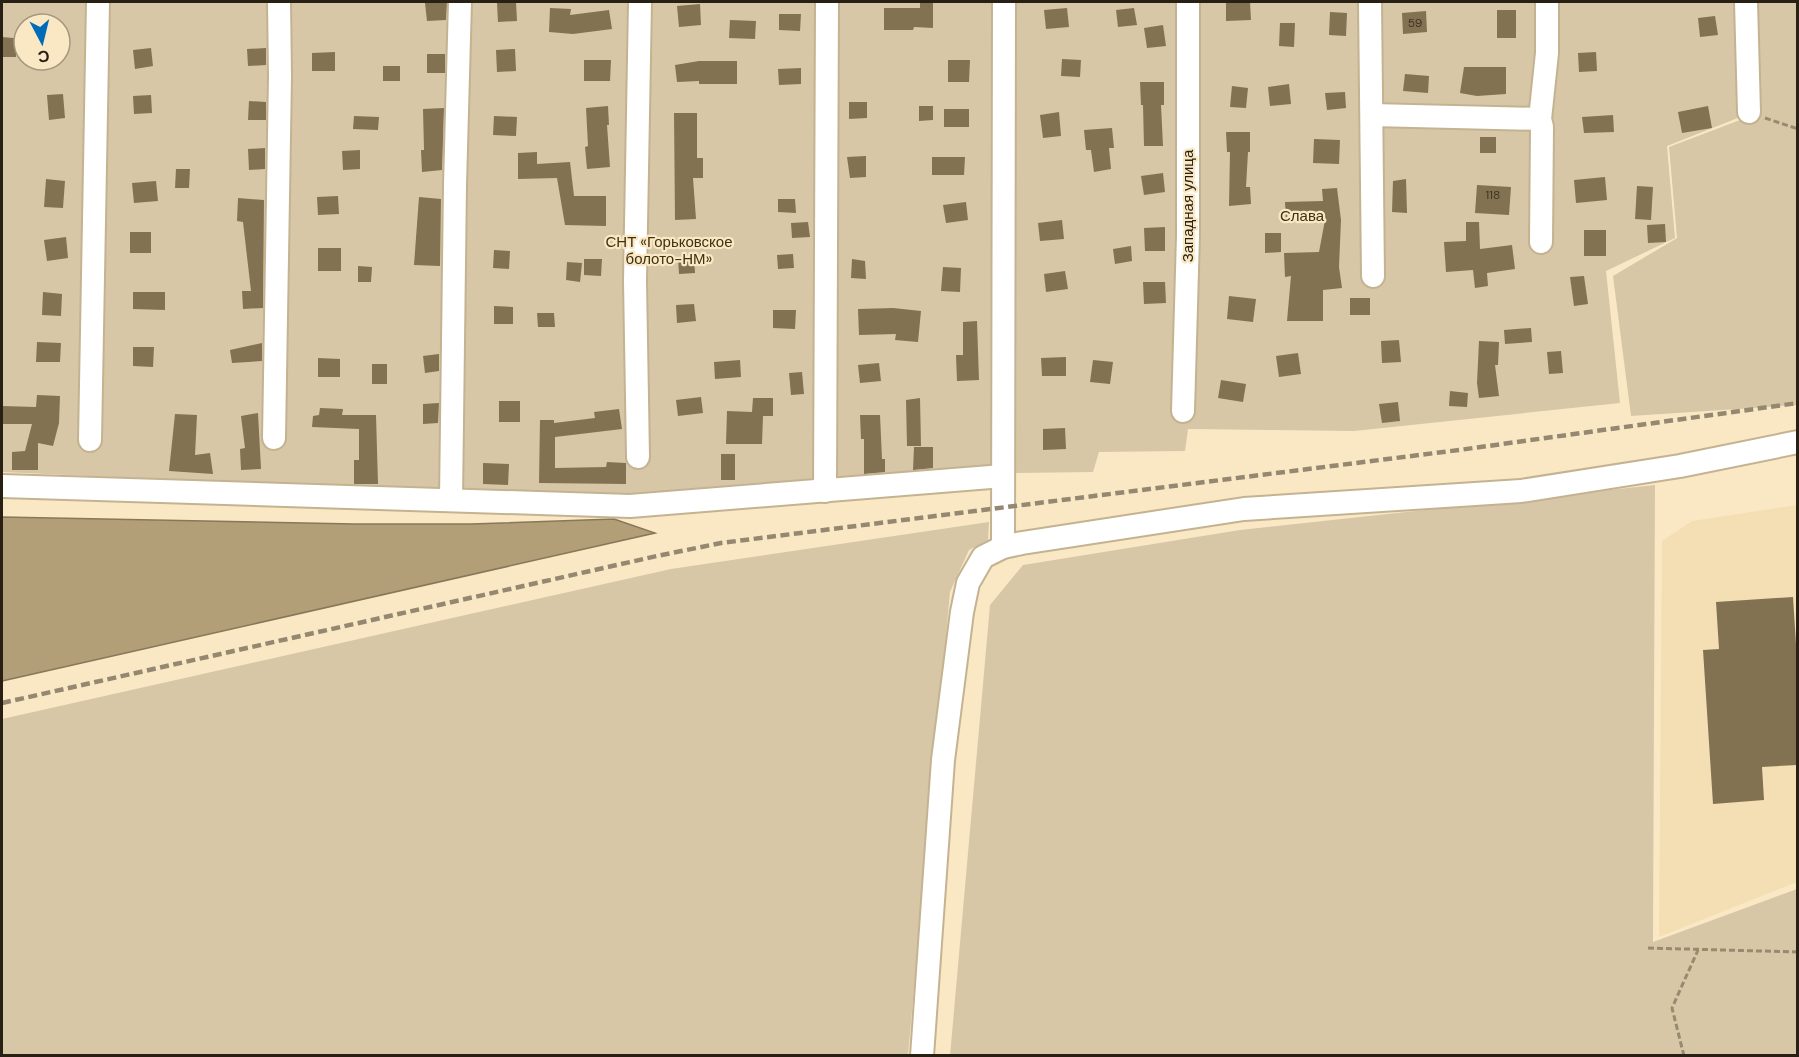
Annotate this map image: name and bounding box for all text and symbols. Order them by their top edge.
north arrow [12,12,72,72]
house number: 59 [1408,15,1422,31]
text: С [36,45,51,68]
street label: Западная улица [1178,149,1198,262]
house number: 118 [1486,187,1500,203]
park label: Слава [1280,206,1325,226]
park label: СНТ «Горьковское болото-НМ» [605,232,733,269]

